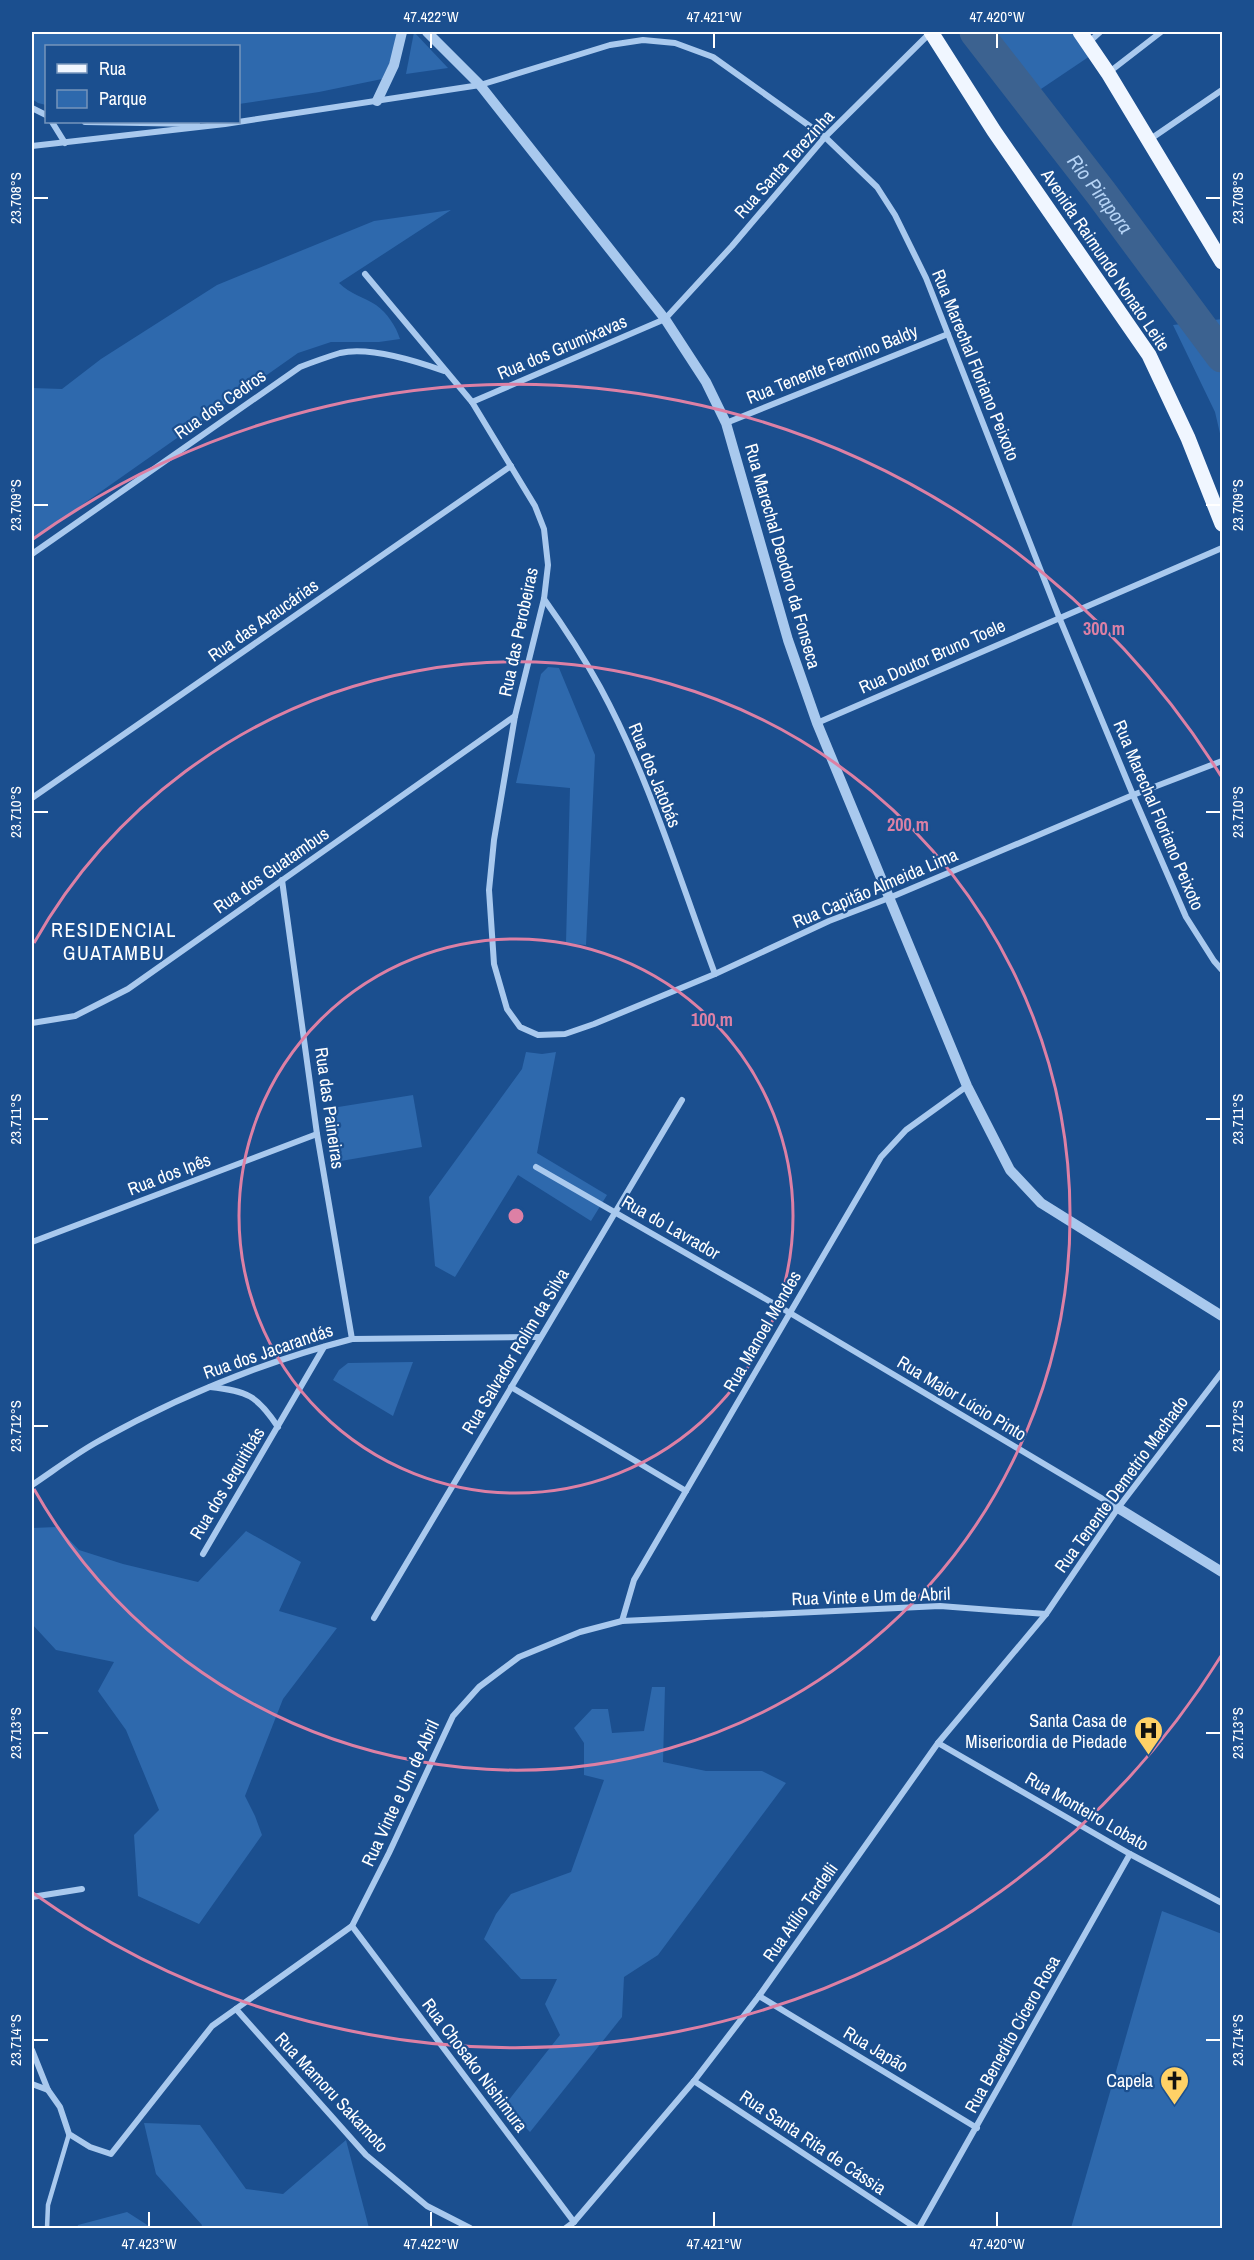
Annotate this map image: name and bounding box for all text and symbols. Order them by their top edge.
text: 47.422°W [403,6,459,27]
text: 47.421°W [686,6,742,27]
text: 47.420°W [969,6,1025,27]
legend [45,45,240,123]
text: Rua [99,56,126,81]
text: Parque [99,86,147,111]
street label: Rua Santa Terezinha [728,104,840,224]
water label: Rio Pirapora [1062,148,1140,239]
street label: Avenida Raimundo Nonato Leite [1035,163,1176,356]
text: 23.708°S [5,172,26,224]
text: 23.708°S [1227,172,1248,224]
street label: Rua Marechal Floriano Peixoto [926,266,1026,464]
street label: Rua dos Grumixavas [493,308,631,386]
street label: Rua Tenente Fermino Baldy [743,318,922,410]
street label: Rua dos Cedros [169,363,271,445]
street label: Rua Marechal Deodoro da Fonseca [739,441,827,671]
text: 23.709°S [5,479,26,531]
text: 23.709°S [1227,479,1248,531]
street label: Rua das Perobeiras [492,565,544,699]
street label: Rua das Araucárias [203,573,323,667]
street label: Rua Doutor Bruno Toele [855,612,1009,700]
text: 300 m [1083,616,1125,641]
street label: Rua Marechal Floriano Peixoto [1108,716,1210,914]
street label: Rua dos Jatobás [623,719,687,831]
text: 23.710°S [5,786,26,838]
text: 23.710°S [1227,786,1248,838]
text: 200 m [887,812,929,837]
street label: Rua dos Guatambus [208,821,334,919]
street label: Rua Capitão Almeida Lima [789,842,961,934]
district label: RESIDENCIAL GUATAMBU [51,916,177,966]
text: 100 m [691,1007,733,1032]
street label: Rua das Paineiras [309,1046,351,1170]
text: 23.711°S [5,1094,26,1144]
text: 23.711°S [1227,1094,1248,1144]
street label: Rua dos Ipês [124,1147,214,1201]
street label: Rua do Lavrador [617,1189,725,1265]
centre of rings [506,1206,526,1226]
street label: Rua Salvador Rolim da Silva [455,1263,575,1439]
street label: Rua Manoel Mendes [717,1266,807,1396]
street label: Rua dos Jacarandás [200,1317,336,1385]
street label: Rua Major Lúcio Pinto [893,1349,1031,1447]
street label: Rua Tenente Demetrio Machado [1048,1390,1194,1578]
text: 23.712°S [5,1400,26,1452]
text: 23.712°S [1227,1400,1248,1452]
street label: Rua dos Jequitibás [184,1422,270,1544]
street label: Rua Vinte e Um de Abril [791,1581,951,1611]
text: 23.713°S [5,1707,26,1759]
text: 23.713°S [1227,1707,1248,1759]
place label: Santa Casa de Misericordia de Piedade [965,1708,1127,1754]
hospital icon: Santa Casa de Misericordia de Piedade [1132,1714,1164,1756]
street label: Rua Vinte e Um de Abril [355,1716,445,1870]
street label: Rua Monteiro Lobato [1021,1766,1153,1856]
street label: Rua Atílio Tardelli [757,1857,843,1967]
street label: Rua Benedito Cícero Rosa [958,1951,1066,2117]
street label: Rua Chosako Nishimura [416,1993,534,2137]
text: 23.714°S [5,2014,26,2066]
text: 23.714°S [1227,2014,1248,2066]
street label: Rua Japão [839,2020,913,2078]
street label: Rua Mamoru Sakamoto [270,2026,394,2158]
church icon: Capela [1158,2064,1190,2106]
place label: Capela [1106,2068,1153,2093]
street label: Rua Santa Rita de Cássia [735,2084,891,2200]
text: 47.423°W [121,2233,177,2254]
text: 47.422°W [403,2233,459,2254]
text: 47.421°W [686,2233,742,2254]
text: 47.420°W [969,2233,1025,2254]

